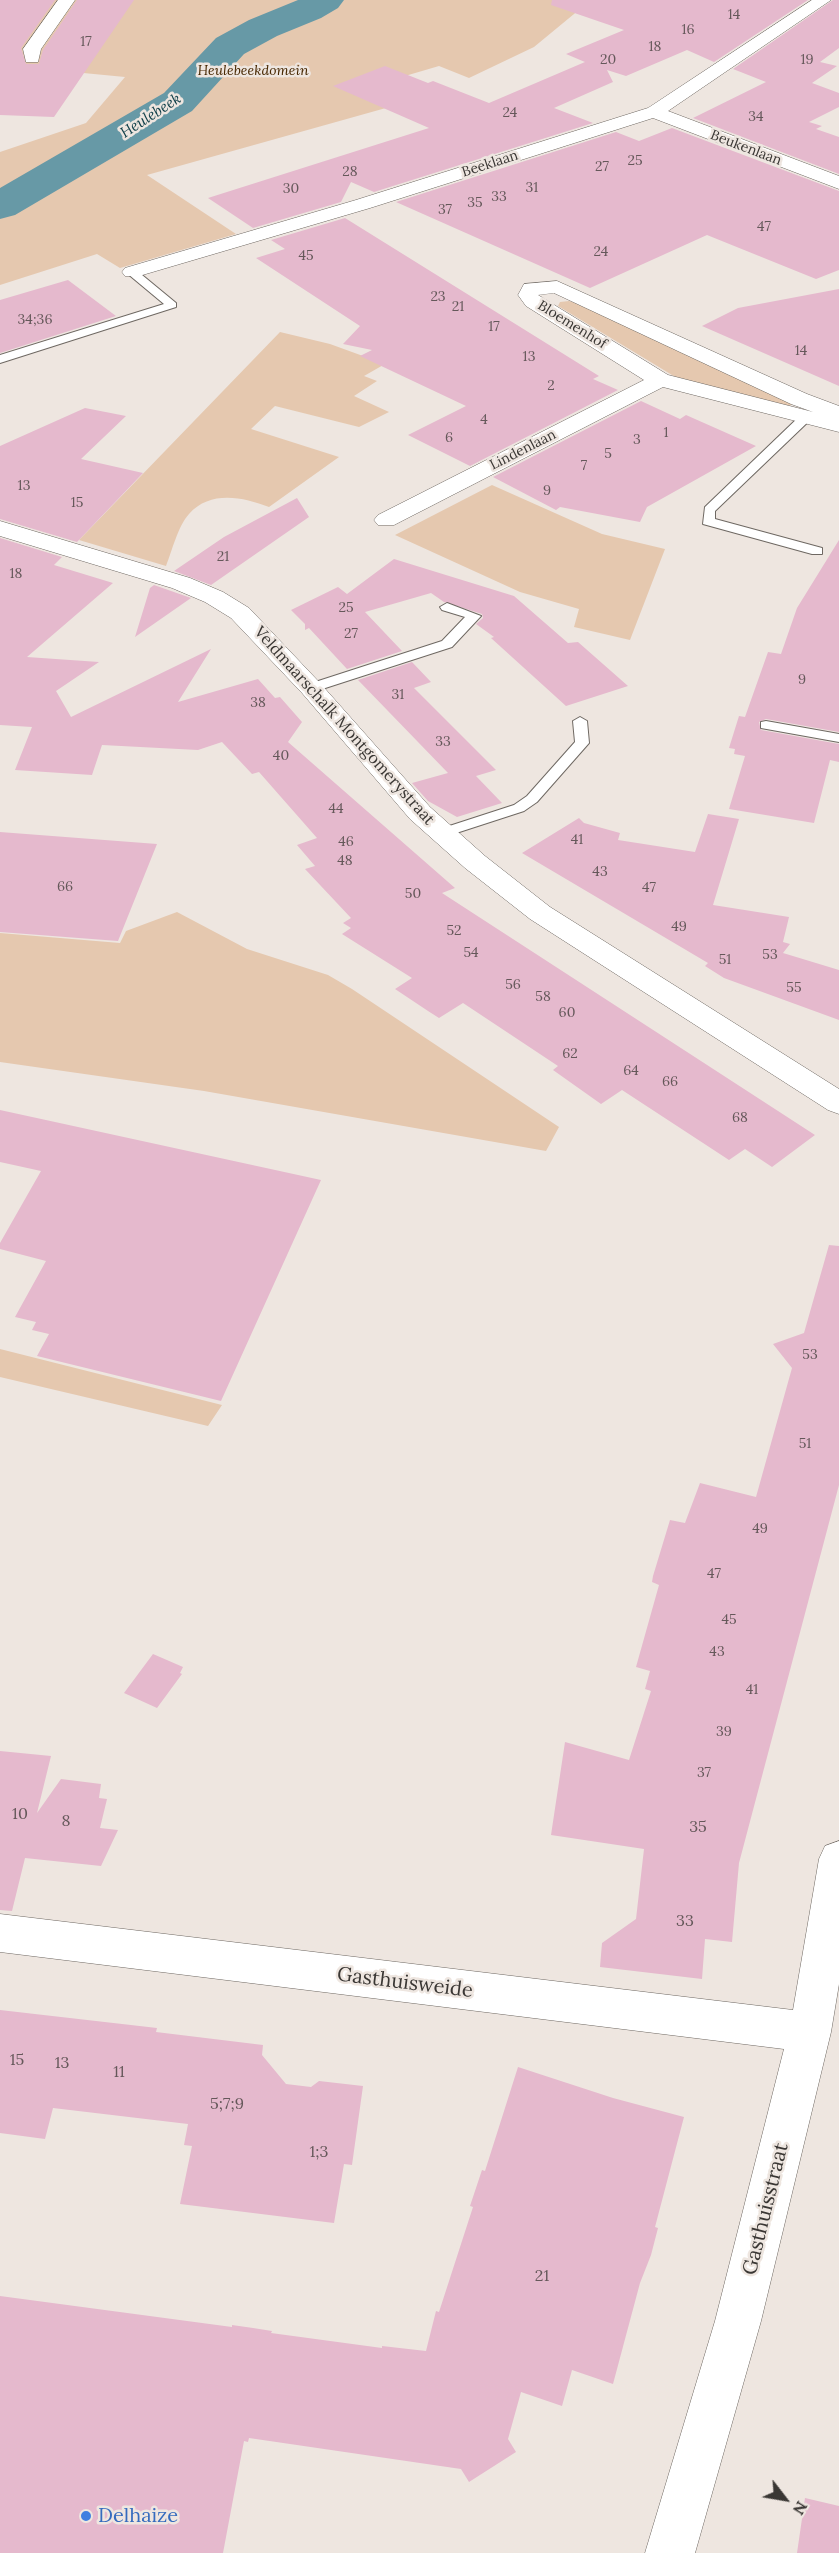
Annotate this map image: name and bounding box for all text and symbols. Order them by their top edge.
house number: 14 [728,7,740,23]
house number: 16 [681,22,695,38]
house number: 17 [80,34,92,50]
house number: 18 [649,39,661,55]
house number: 20 [600,52,616,68]
house number: 19 [800,52,814,68]
park label: Heulebeekdomein [197,63,309,79]
water label: Heulebeek [117,90,185,142]
house number: 24 [503,105,517,121]
house number: 34 [748,109,764,125]
street label: Beukenlaan [708,127,784,169]
street label: Beeklaan [460,147,520,181]
house number: 25 [627,153,643,169]
house number: 27 [595,159,609,175]
house number: 28 [342,164,358,180]
house number: 31 [526,180,538,196]
house number: 30 [283,181,299,197]
house number: 33 [491,189,507,205]
house number: 35 [467,195,483,211]
house number: 37 [438,202,452,218]
house number: 47 [757,219,771,235]
house number: 24 [594,244,608,260]
house number: 45 [298,248,314,264]
house number: 23 [430,289,446,305]
street label: Bloemenhof [534,297,610,353]
house number: 21 [452,299,464,315]
house number: 34;36 [18,312,52,328]
house number: 17 [488,319,500,335]
house number: 14 [795,343,807,359]
house number: 13 [523,349,535,365]
house number: 2 [547,378,555,394]
house number: 4 [480,412,488,428]
house number: 1 [663,425,669,441]
street label: Lindenlaan [487,426,559,474]
house number: 6 [445,430,453,446]
house number: 3 [633,432,641,448]
house number: 5 [604,446,612,462]
house number: 7 [581,458,587,474]
house number: 13 [18,478,30,494]
house number: 9 [543,483,551,499]
house number: 15 [71,495,83,511]
house number: 21 [217,549,229,565]
house number: 18 [10,566,22,582]
house number: 25 [338,600,354,616]
street label: Veldmaarschalk Montgomerystraat [250,623,438,829]
house number: 27 [344,626,358,642]
house number: 9 [798,672,806,688]
house number: 31 [392,687,404,703]
house number: 38 [250,695,266,711]
house number: 33 [435,734,451,750]
house number: 40 [273,748,289,764]
house number: 44 [328,801,344,817]
house number: 41 [571,832,583,848]
house number: 46 [338,834,354,850]
house number: 48 [337,853,353,869]
house number: 43 [592,864,608,880]
house number: 66 [57,879,73,895]
house number: 47 [642,880,656,896]
house number: 50 [405,886,421,902]
house number: 49 [671,919,687,935]
house number: 52 [446,923,462,939]
house number: 54 [463,945,479,961]
house number: 53 [762,947,778,963]
house number: 51 [719,952,731,968]
house number: 56 [505,977,521,993]
house number: 55 [786,980,802,996]
house number: 58 [535,989,551,1005]
house number: 60 [559,1005,575,1021]
house number: 62 [562,1046,578,1062]
house number: 64 [623,1063,639,1079]
house number: 66 [662,1074,678,1090]
house number: 68 [732,1110,748,1126]
house number: 53 [802,1347,818,1363]
house number: 51 [799,1436,811,1452]
house number: 49 [752,1521,768,1537]
house number: 47 [707,1566,721,1582]
house number: 45 [721,1612,737,1628]
house number: 43 [709,1644,725,1660]
house number: 41 [746,1682,758,1698]
house number: 39 [716,1724,732,1740]
house number: 37 [697,1765,711,1781]
house number: 10 [12,1804,28,1824]
house number: 8 [62,1811,70,1831]
house number: 35 [689,1817,707,1837]
house number: 33 [676,1911,694,1931]
street label: Gasthuisweide [336,1963,474,2003]
house number: 15 [10,2050,24,2070]
house number: 13 [55,2053,69,2073]
house number: 11 [113,2062,125,2082]
house number: 5;7;9 [210,2094,244,2114]
street label: Gasthuisstraat [738,2141,794,2277]
house number: 1;3 [310,2142,328,2162]
house number: 21 [535,2266,549,2286]
north arrow [755,2469,815,2529]
text: N [789,2498,812,2519]
place label: Delhaize [98,2504,178,2528]
marker: Delhaize [79,2509,93,2523]

